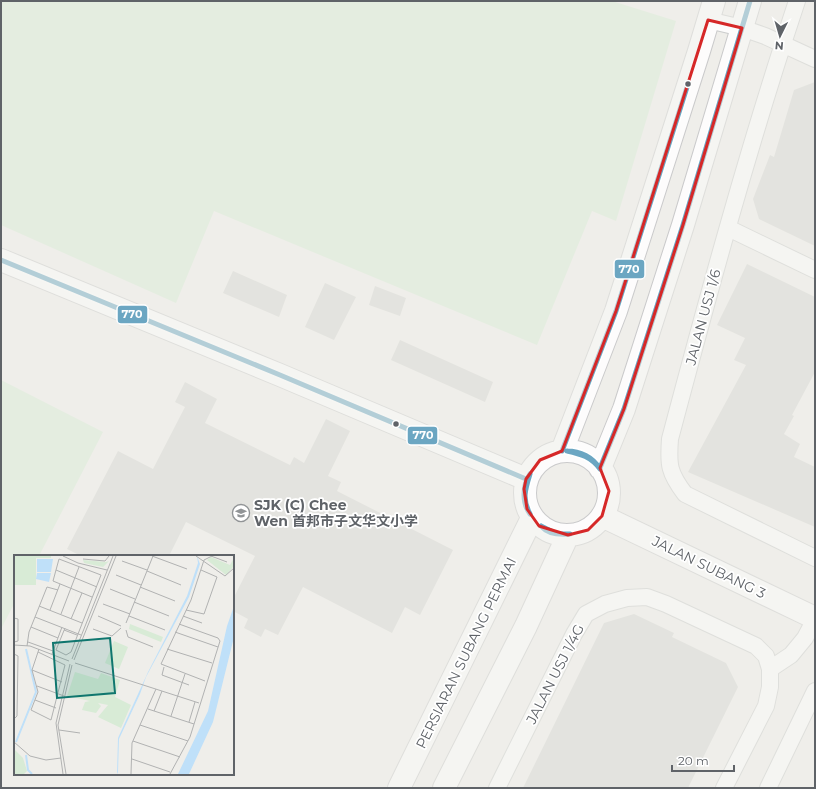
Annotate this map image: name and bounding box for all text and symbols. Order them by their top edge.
north arrow [760,16,800,56]
text: N [774,39,784,53]
unlabelled marker [683,79,693,89]
line badge: 770 [614,259,645,279]
text: 770 [619,262,640,276]
street label: JALAN USJ 1/6 [681,267,725,368]
line badge: 770 [117,305,148,324]
text: 770 [122,307,143,321]
unlabelled marker [391,419,401,429]
line badge: 770 [407,426,438,445]
text: 770 [413,428,434,442]
place label: SJK (C) Chee Wen 首邦市子文华文小学 [254,496,418,530]
school or university icon: SJK (C) Chee Wen 首邦市子文华文小学 [231,503,251,523]
street label: JALAN SUBANG 3 [648,531,769,602]
street label: PERSIARAN SUBANG PERMAI [412,554,520,752]
inset map [14,555,234,775]
street label: JALAN USJ 1/4G [522,621,588,728]
scale bar [672,747,734,773]
text: 20 m [678,753,709,768]

